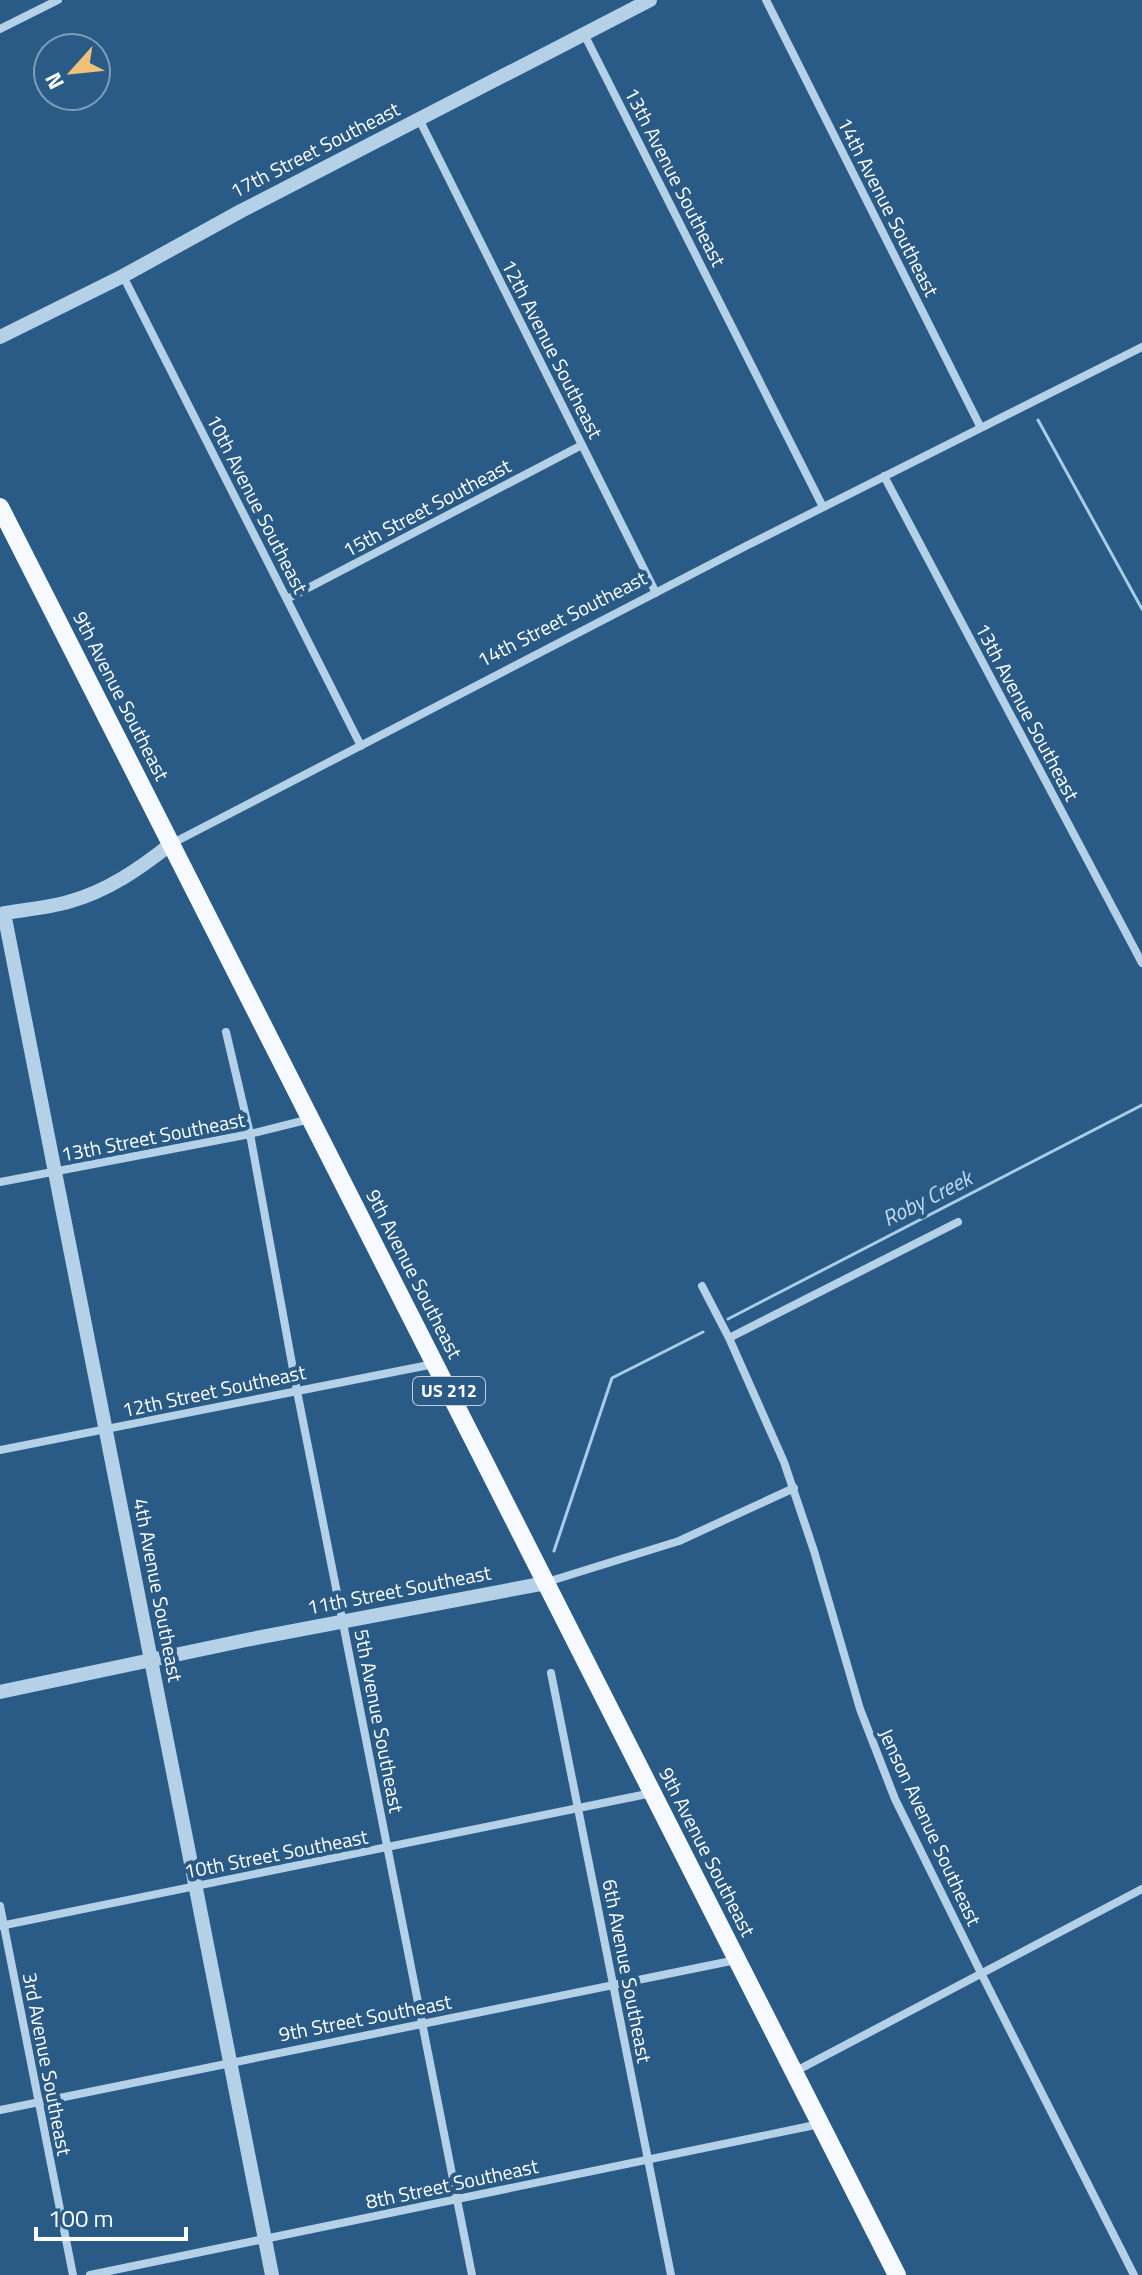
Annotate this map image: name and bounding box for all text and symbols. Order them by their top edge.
north arrow [32,32,112,112]
text: N [36,67,73,96]
street label: 13th Avenue Southeast [617,82,734,272]
street label: 17th Street Southeast [225,93,405,206]
street label: 14th Avenue Southeast [830,112,947,302]
street label: 12th Avenue Southeast [494,254,611,444]
street label: 10th Avenue Southeast [199,409,316,599]
street label: 15th Street Southeast [337,450,516,565]
street label: 14th Street Southeast [472,562,652,675]
street label: 9th Avenue Southeast [65,606,178,786]
street label: 13th Avenue Southeast [967,617,1088,806]
street label: 13th Street Southeast [58,1103,248,1170]
water label: Roby Creek [876,1160,980,1235]
street label: 9th Avenue Southeast [358,1184,471,1364]
street label: 12th Street Southeast [119,1356,308,1425]
road number: US 212 [413,1377,485,1405]
street label: 4th Avenue Southeast [125,1495,192,1684]
street label: 11th Street Southeast [304,1556,494,1623]
street label: 5th Avenue Southeast [346,1626,413,1815]
street label: Jenson Avenue Southeast [871,1723,990,1931]
street label: 9th Avenue Southeast [651,1762,764,1942]
street label: 10th Street Southeast [181,1820,371,1887]
street label: 6th Avenue Southeast [594,1876,661,2065]
street label: 3rd Avenue Southeast [15,1970,80,2158]
street label: 9th Street Southeast [276,1986,454,2049]
street label: 8th Street Southeast [363,2150,541,2217]
scale bar [36,2191,186,2241]
text: 100 m [48,2200,114,2236]

